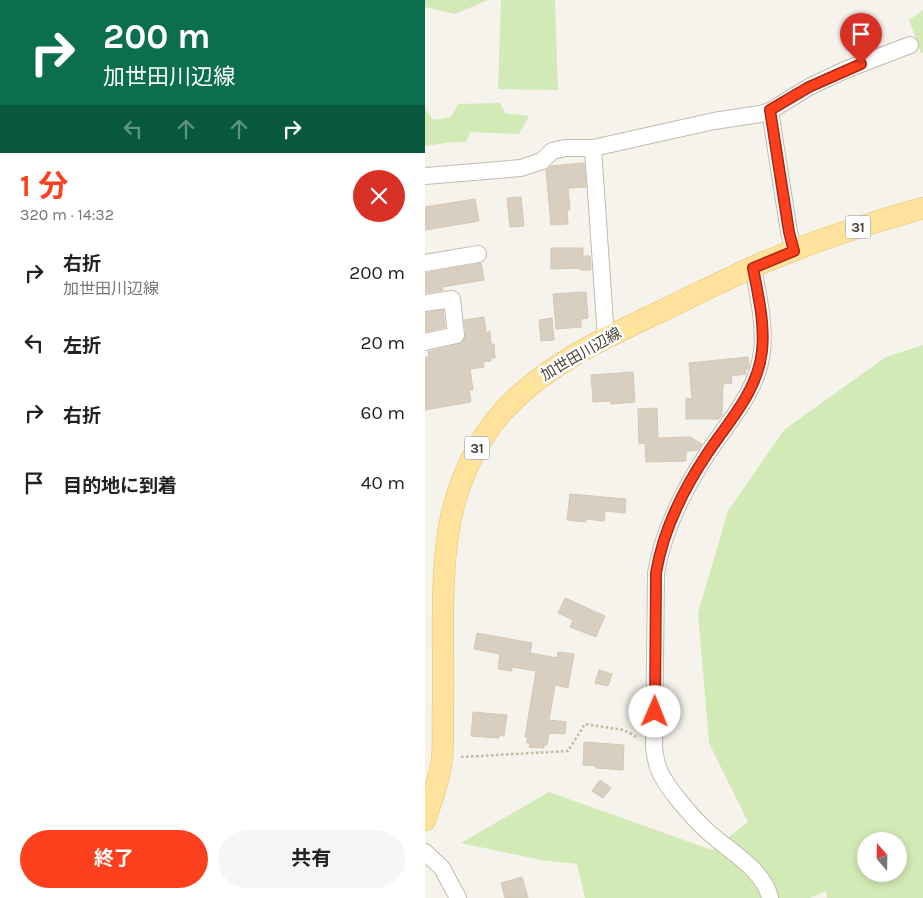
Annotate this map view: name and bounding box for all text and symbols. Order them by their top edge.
pin [840,13,882,64]
text: 200 m [103,16,211,57]
icon: right [20,20,85,85]
icon: arrive [847,20,875,48]
text: 加世田川辺線 [103,64,235,90]
icon: left [119,115,147,143]
icon: ahead [172,115,200,143]
icon: ahead [225,115,253,143]
icon: right [278,115,306,143]
text: 1 分 [20,168,68,204]
button: close [353,170,405,222]
text: 320 m · 14:32 [20,205,114,224]
road number: 31 [845,216,871,238]
text: 右折 [63,253,101,275]
icon: right [20,259,48,287]
text: 200 m [349,262,405,284]
text: 加世田川辺線 [63,279,159,298]
street label: 加世田川辺線 [538,324,624,384]
icon: left [20,329,48,357]
text: 20 m [360,332,405,354]
text: 左折 [63,335,101,357]
icon: right [20,399,48,427]
text: 60 m [361,402,405,424]
text: 右折 [63,405,101,427]
road number: 31 [465,436,489,459]
icon: arrive [20,469,48,497]
text: 40 m [361,472,405,494]
text: 目的地に到着 [63,475,177,497]
position arrow [628,685,680,737]
button: 終了 [20,830,208,888]
button: 共有 [218,830,405,888]
north arrow [857,832,907,882]
map controls [857,832,907,882]

